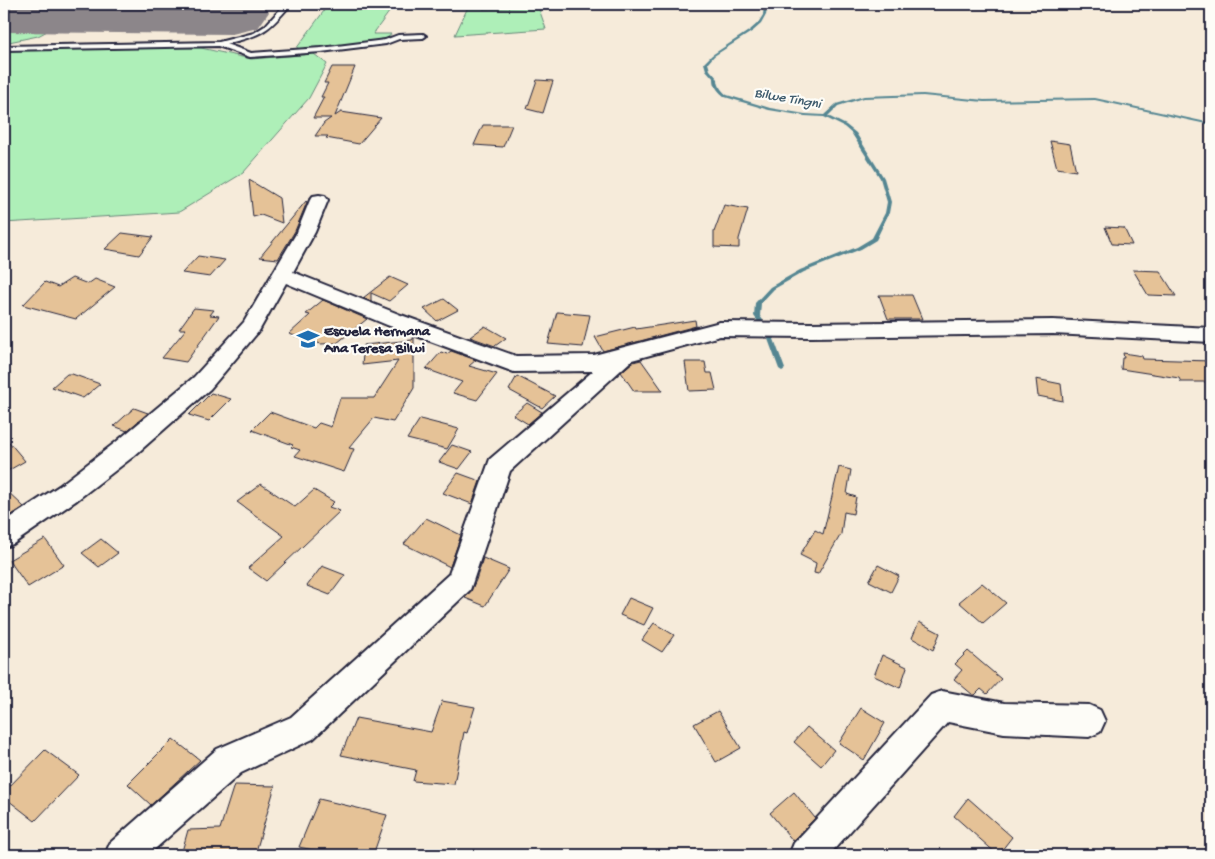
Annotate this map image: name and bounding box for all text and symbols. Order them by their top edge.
water label: Bilwe Tingni [753,85,824,114]
place label: Escuela Hermana Ana Teresa Bilwi [323,323,431,358]
school or university icon: Escuela Hermana Ana Teresa Bilwi [295,326,321,352]

